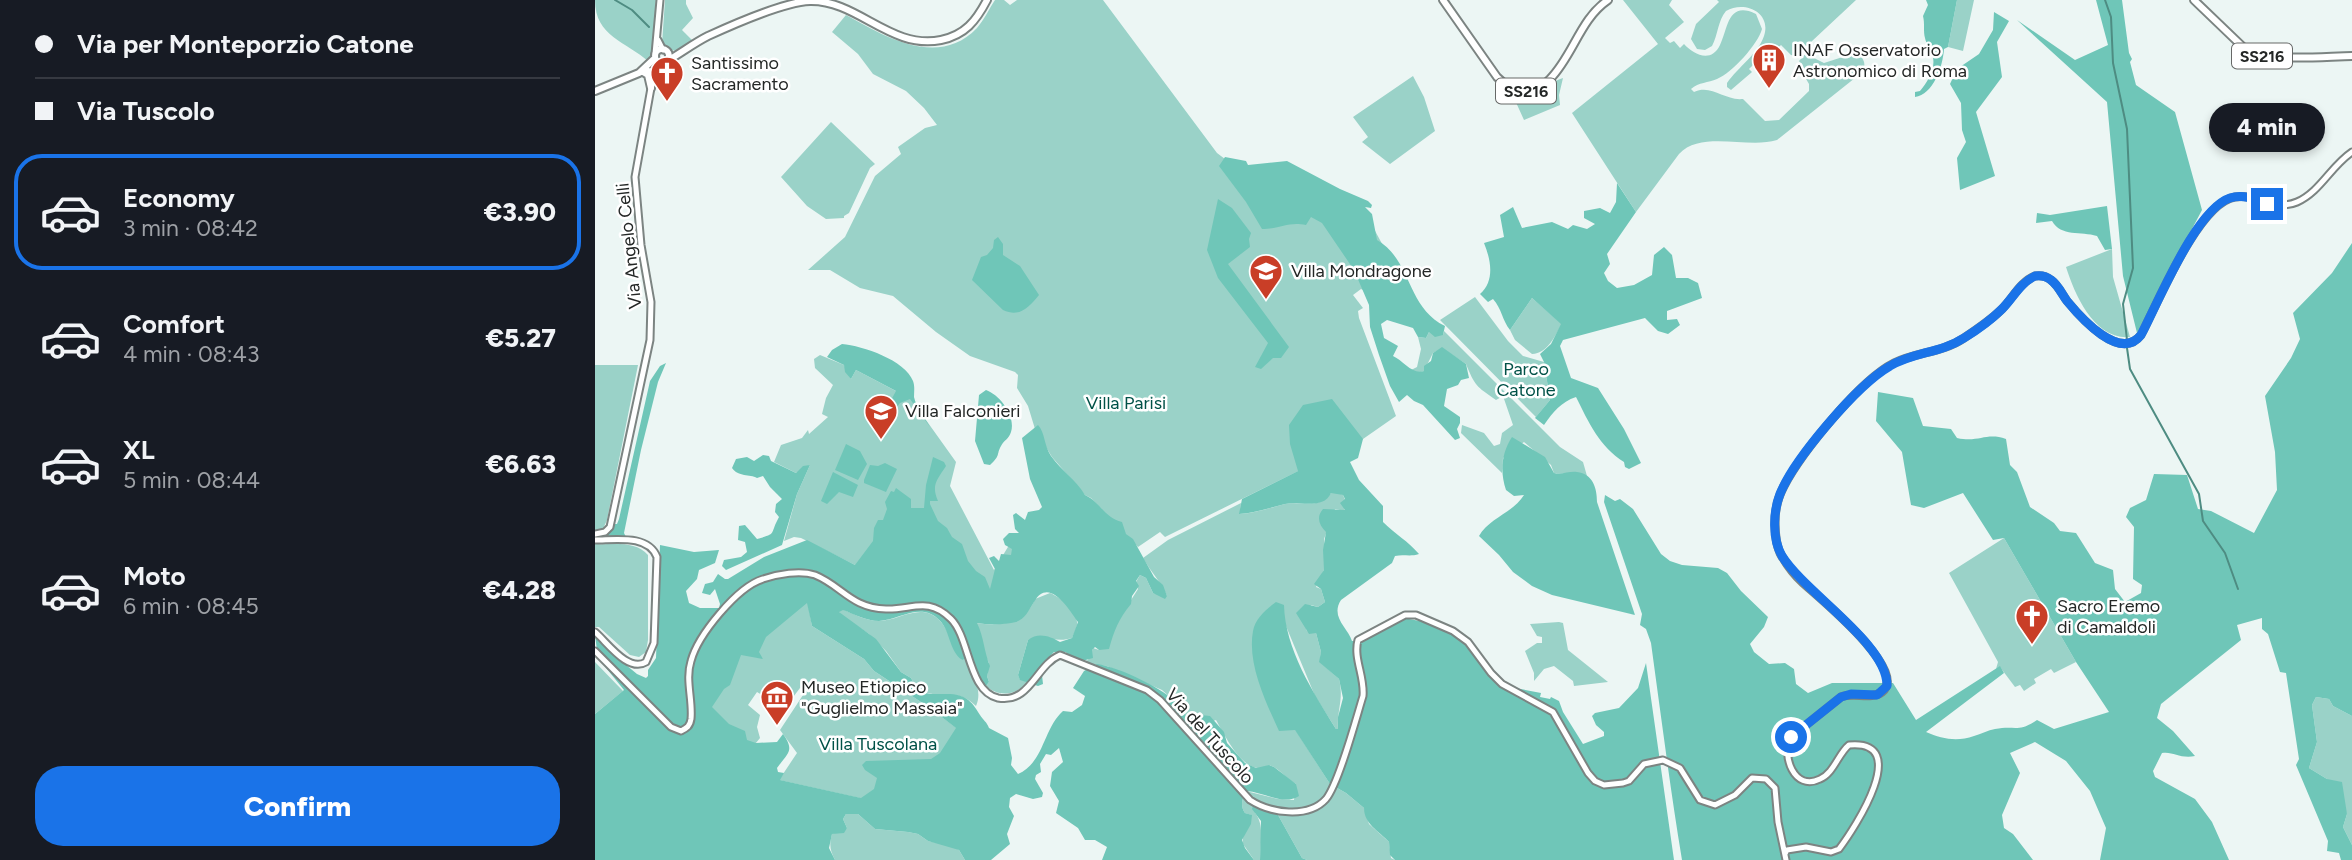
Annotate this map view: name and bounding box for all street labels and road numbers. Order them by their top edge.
road number: SS216 [2232,44,2292,68]
road number: SS216 [1496,78,1556,104]
street label: Via Angelo Celli [611,182,647,310]
street label: Via del Tuscolo [1161,684,1259,788]

